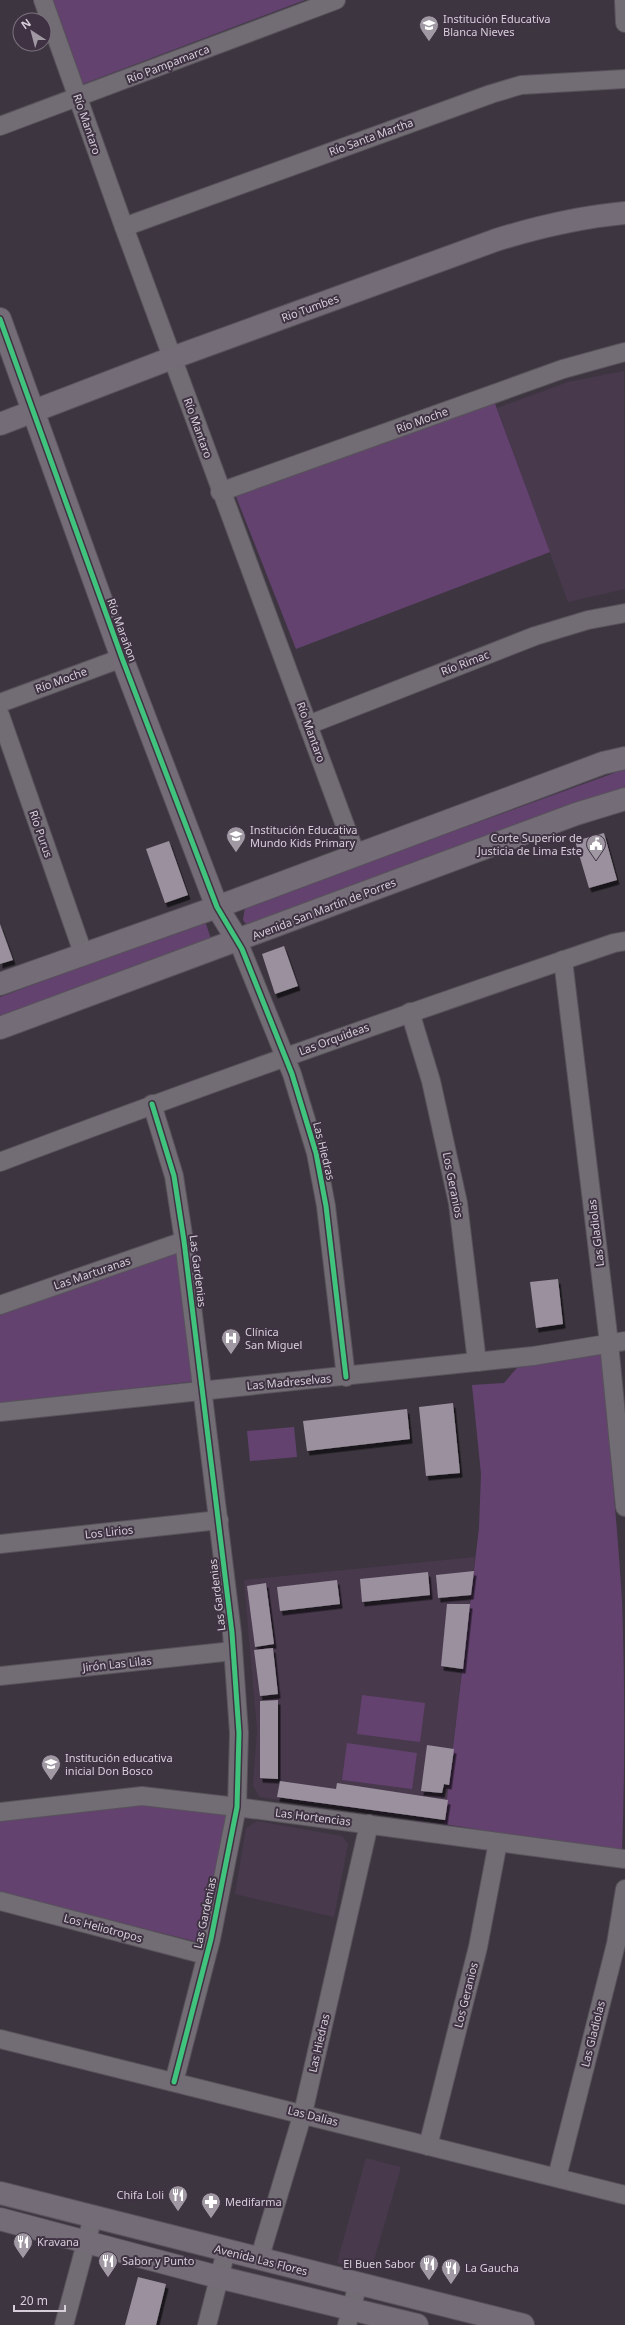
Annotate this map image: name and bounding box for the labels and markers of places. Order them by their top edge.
place label: Institución Educativa Blanca Nieves [443,11,551,39]
school or university icon: Institución Educativa Blanca Nieves [418,14,440,42]
place label: Institución Educativa Mundo Kids Primary [250,822,358,850]
school or university icon: Institución Educativa Mundo Kids Primary [225,825,247,853]
place label: Corte Superior de Justicia de Lima Este [477,830,582,858]
public building icon: Corte Superior de Justicia de Lima Este [585,833,607,861]
place label: Clínica San Miguel [245,1324,302,1352]
hospital icon: Clínica San Miguel [220,1327,242,1355]
place label: Institución educativa inicial Don Bosco [65,1750,173,1778]
school or university icon: Institución educativa inicial Don Bosco [40,1753,62,1781]
restaurant icon: Chifa Loli [167,2184,189,2212]
place label: Chifa Loli [117,2187,164,2202]
pharmacy icon: Medifarma [200,2191,222,2219]
place label: Medifarma [225,2194,282,2209]
restaurant icon: Kravana [12,2231,34,2259]
place label: Kravana [37,2234,79,2249]
restaurant icon: Sabor y Punto [97,2250,119,2278]
place label: Sabor y Punto [122,2253,195,2268]
restaurant icon: El Buen Sabor [418,2253,440,2281]
place label: El Buen Sabor [343,2256,415,2271]
restaurant icon: La Gaucha [440,2257,462,2285]
place label: La Gaucha [465,2260,519,2275]

